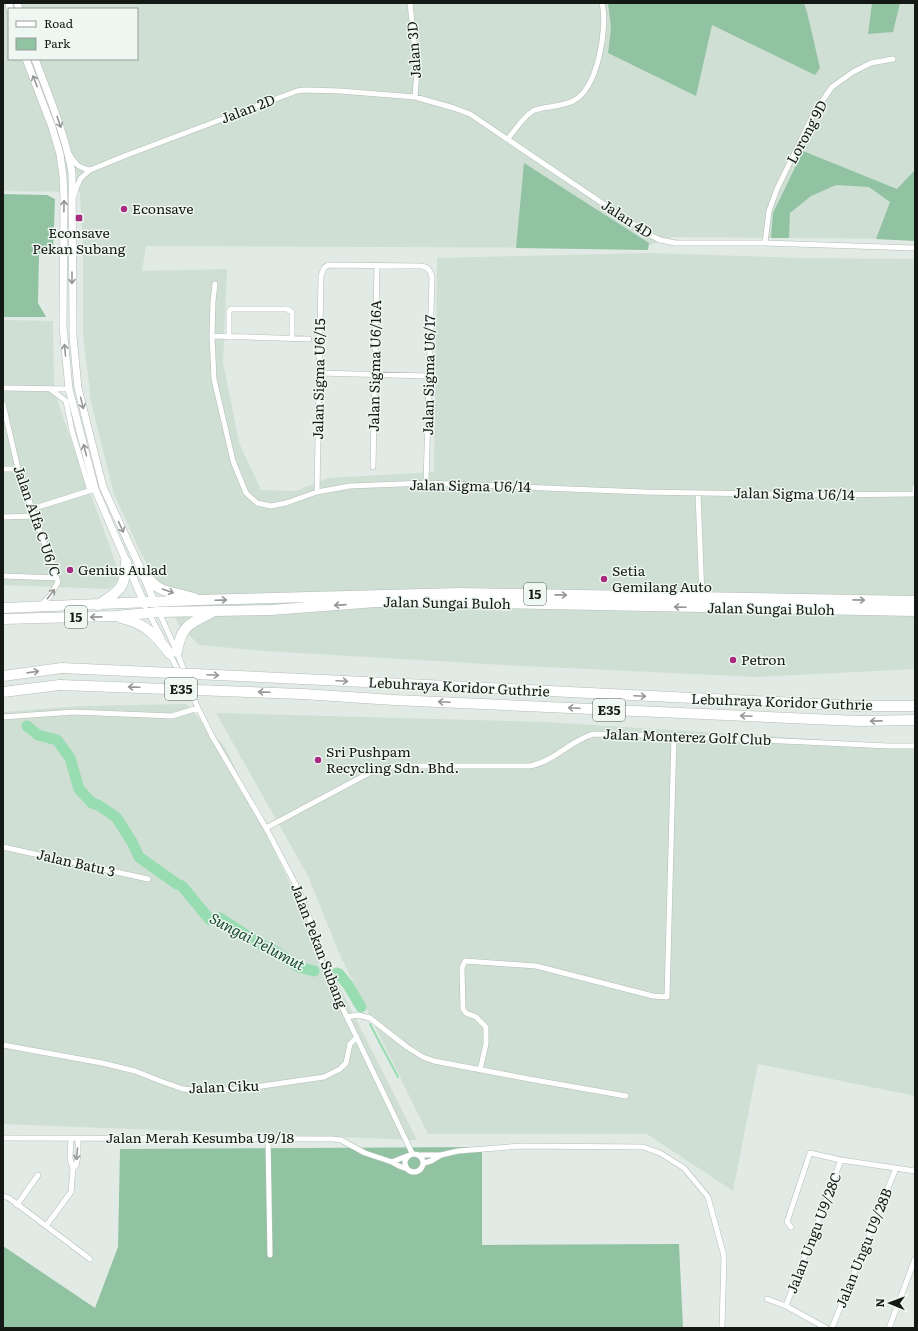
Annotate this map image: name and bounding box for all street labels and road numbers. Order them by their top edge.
street label: Jalan 3D [401,21,425,79]
street label: Jalan 2D [218,88,278,128]
street label: Lorong 9D [781,96,831,167]
street label: Jalan 4D [598,194,657,242]
street label: Jalan Sigma U6/16A [363,299,385,432]
street label: Jalan Sigma U6/17 [417,314,439,436]
street label: Jalan Sigma U6/15 [307,318,329,440]
street label: Jalan Alfa C U6/C [10,462,66,579]
street label: Jalan Sigma U6/14 [409,474,531,496]
street label: Jalan Sigma U6/14 [733,482,855,504]
road number: 15 [524,583,546,605]
street label: Jalan Sungai Buloh [383,591,511,613]
street label: Jalan Sungai Buloh [707,597,835,619]
road number: 15 [65,606,87,628]
street label: Lebuhraya Koridor Guthrie [368,671,550,701]
road number: E35 [165,678,197,700]
street label: Lebuhraya Koridor Guthrie [691,688,873,714]
road number: E35 [593,699,625,721]
street label: Jalan Monterez Golf Club [603,723,771,749]
street label: Jalan Batu 3 [35,843,117,881]
street label: Jalan Pekan Subang [287,880,353,1011]
street label: Jalan Ciku [188,1075,260,1097]
street label: Jalan Merah Kesumba U9/18 [106,1127,295,1147]
street label: Jalan Ungu U9/28C [781,1169,845,1296]
street label: Jalan Ungu U9/28B [830,1185,896,1310]

